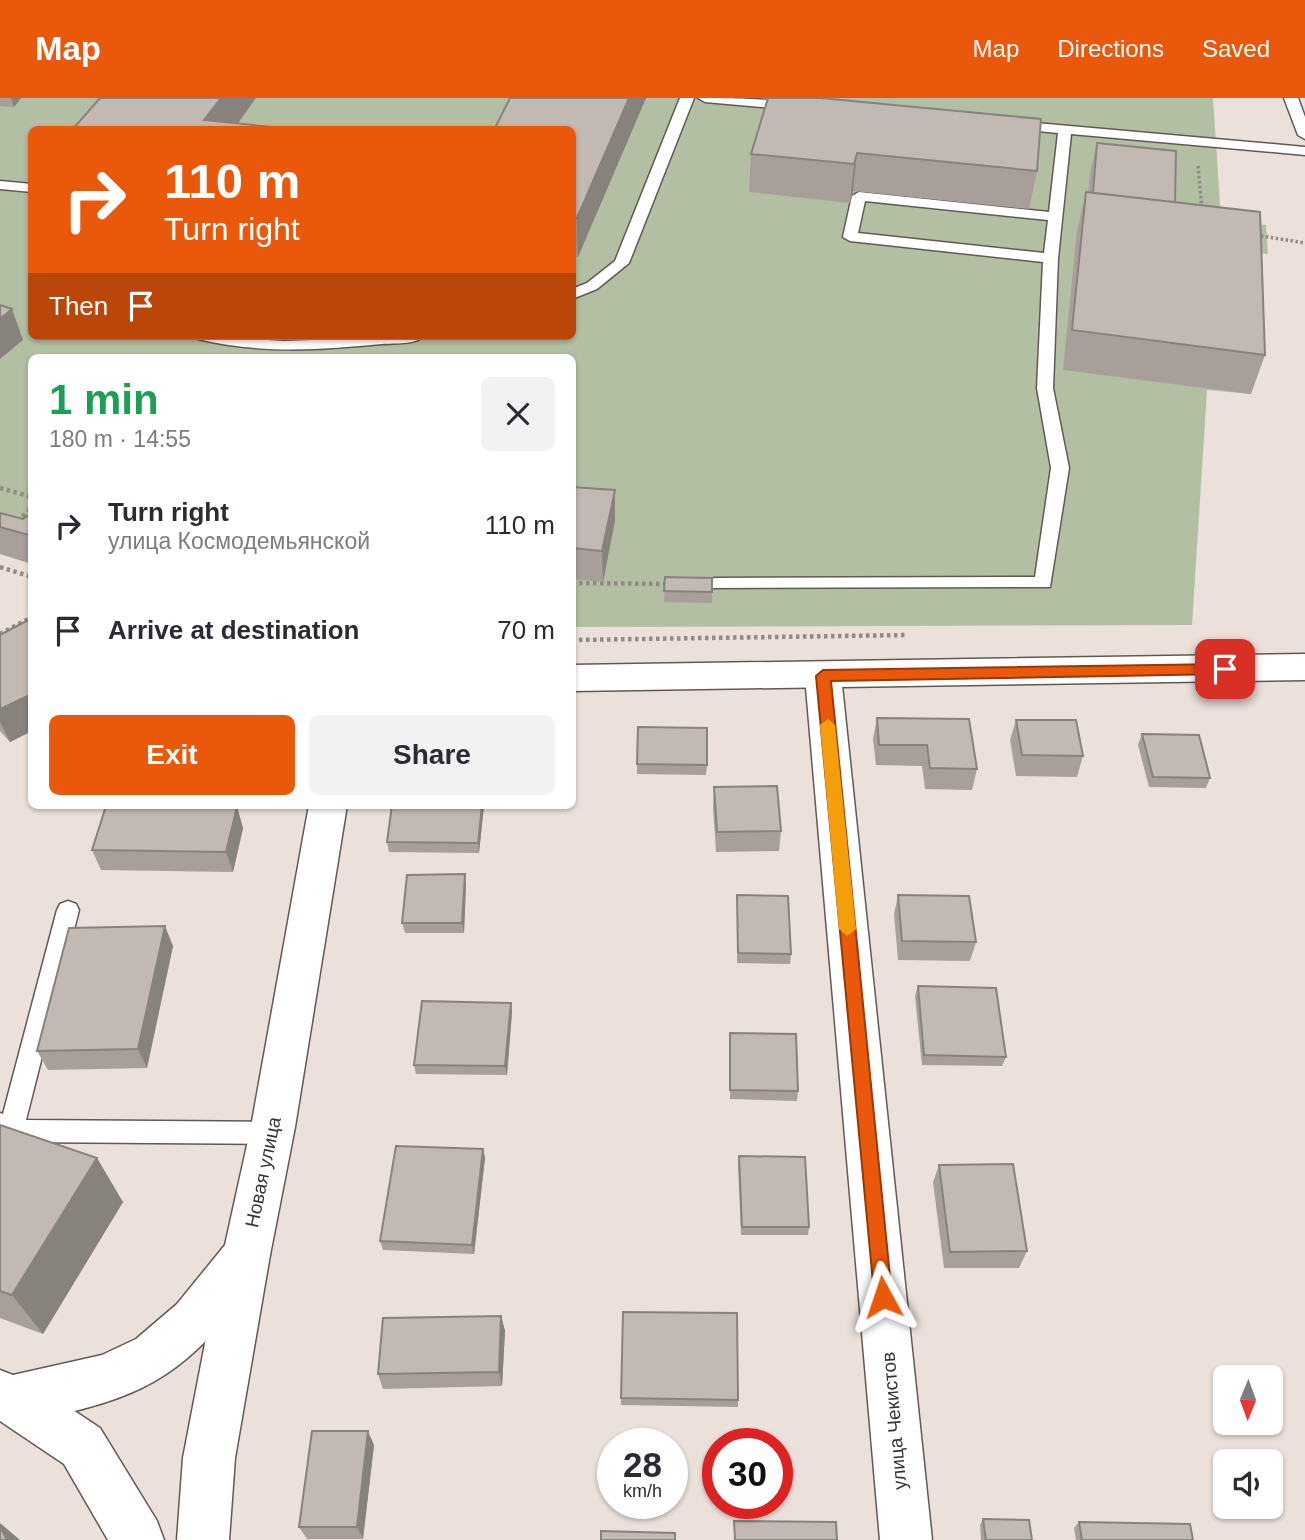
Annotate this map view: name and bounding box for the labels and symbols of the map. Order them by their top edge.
pin [1195,639,1255,699]
street label: Новая улица [241,1114,285,1229]
position arrow [846,1260,920,1334]
street label: улица Чекистов [878,1351,910,1491]
north arrow [1213,1365,1283,1435]
speed limit sign: 30 [702,1428,793,1519]

